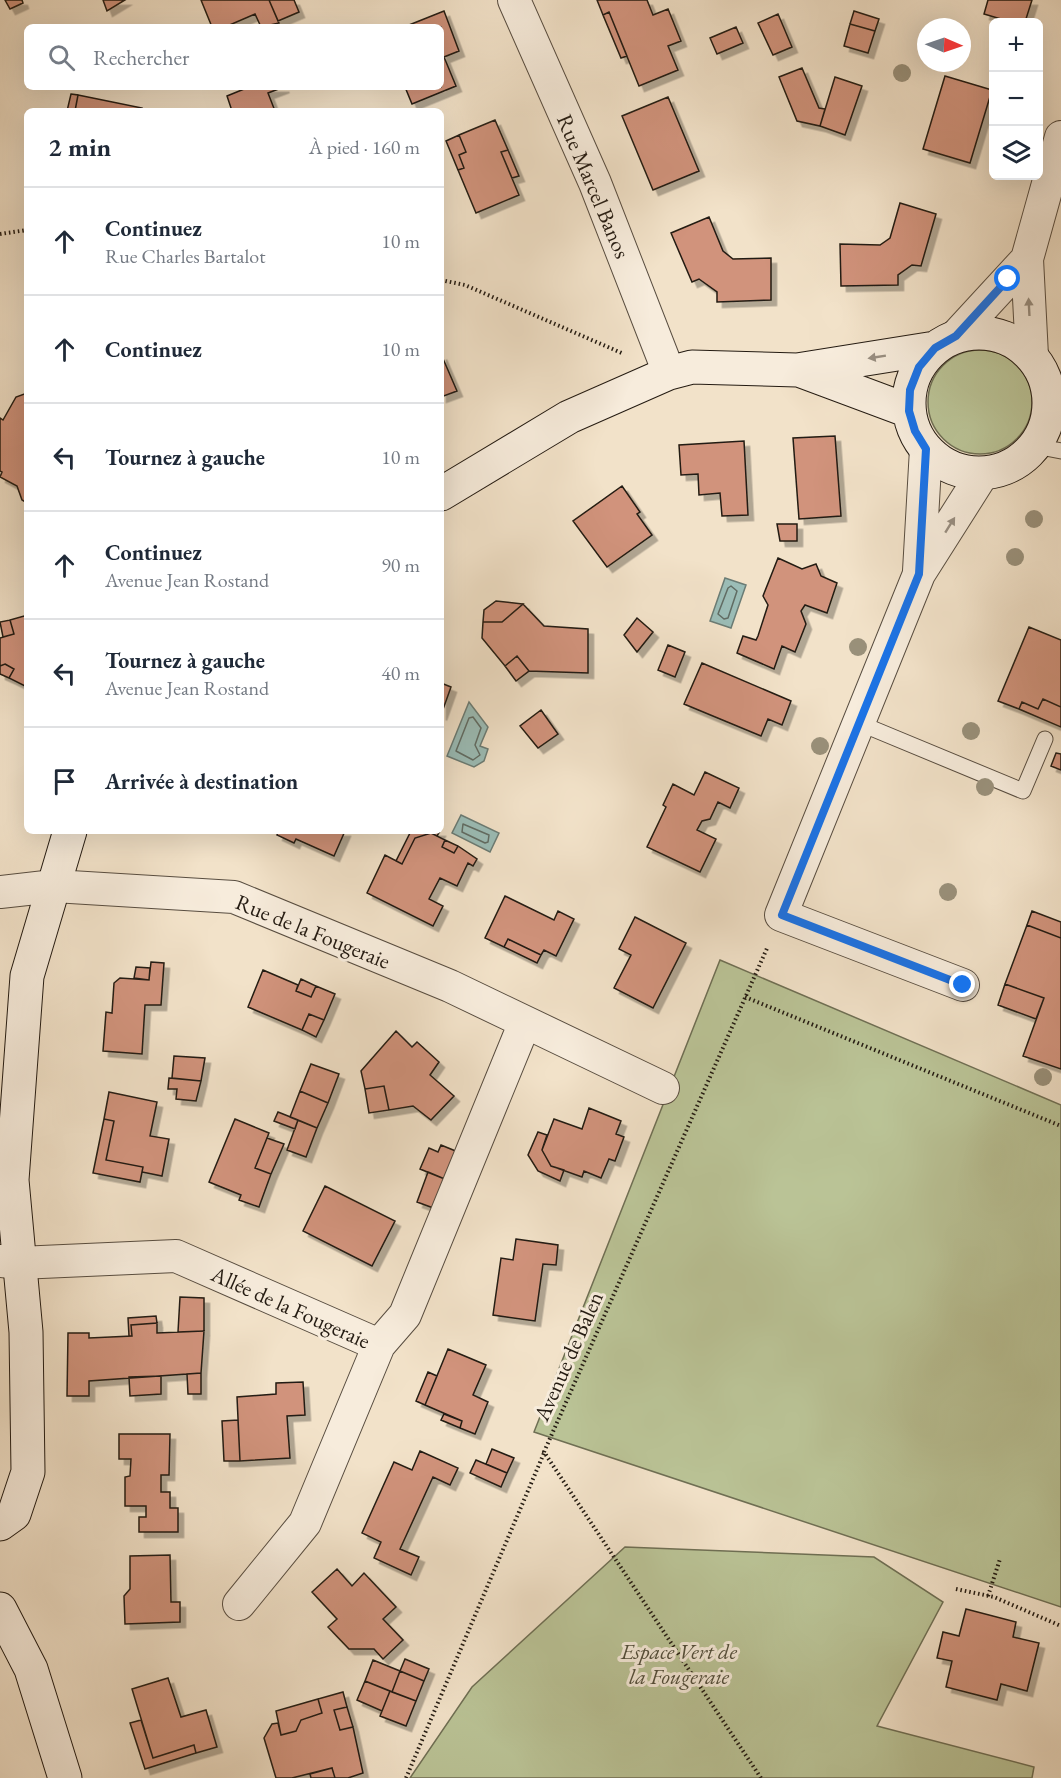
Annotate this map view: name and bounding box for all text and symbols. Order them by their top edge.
north arrow [917,18,971,72]
map controls [989,18,1043,180]
button: + [989,18,1043,72]
search box [24,24,444,90]
icon: search [45,41,78,74]
text: Rechercher [93,43,189,72]
button: − [989,72,1043,126]
street label: Rue Marcel Banos [550,110,637,263]
button: layers [989,126,1043,180]
text: 2 min [48,130,111,164]
text: À pied · 160 m [309,134,420,160]
text: Continuez [105,214,202,243]
icon: ahead [48,225,81,258]
text: 10 m [381,228,420,254]
text: Rue Charles Bartalot [105,243,265,269]
route start [994,265,1020,291]
one-way arrow [1024,298,1034,317]
icon: ahead [48,333,81,366]
text: Continuez [105,335,202,364]
text: 10 m [381,336,420,362]
one-way arrow [867,353,886,362]
icon: left [48,441,81,474]
text: Tournez à gauche [105,443,265,472]
text: 10 m [381,444,420,470]
one-way arrow [945,517,956,533]
text: Continuez [105,538,202,567]
icon: ahead [48,549,81,582]
text: 90 m [381,552,420,578]
text: Avenue Jean Rostand [105,567,269,593]
text: Tournez à gauche [105,646,265,675]
icon: left [48,657,81,690]
text: 40 m [381,660,420,686]
text: Avenue Jean Rostand [105,675,269,701]
icon: arrive [48,765,81,798]
text: Arrivée à destination [105,767,298,796]
street label: Rue de la Fougeraie [231,887,395,976]
route end [949,971,975,997]
street label: Allée de la Fougeraie [206,1259,375,1356]
street label: Avenue de Balen [527,1287,610,1426]
park label: Espace Vert de la Fougeraie [620,1637,737,1691]

